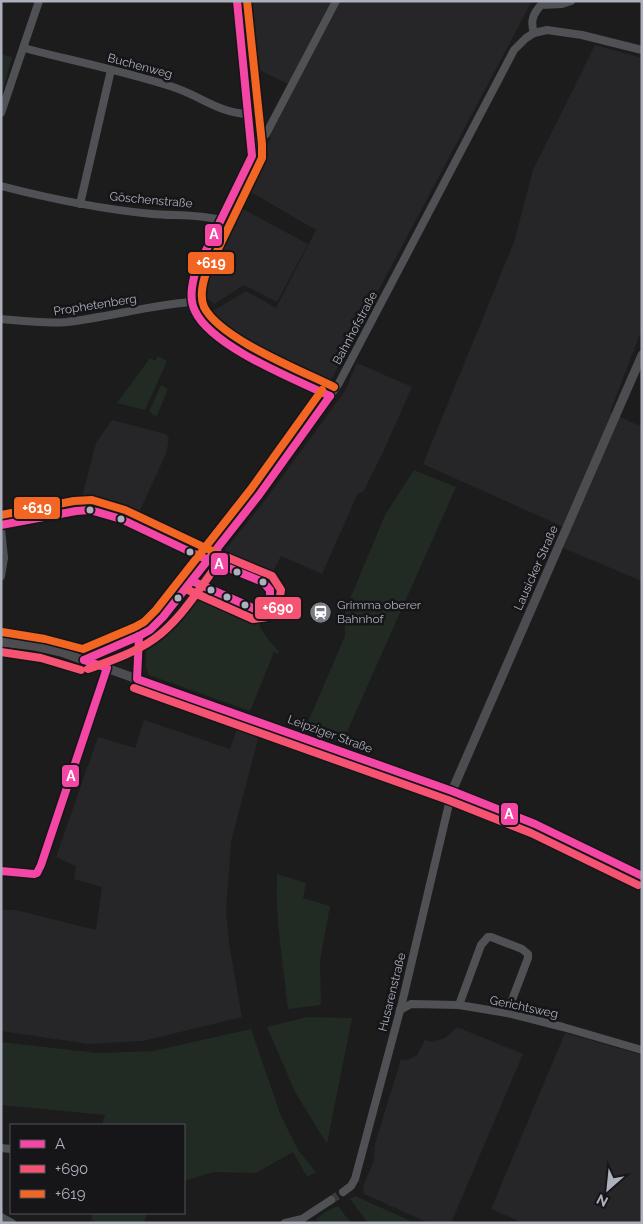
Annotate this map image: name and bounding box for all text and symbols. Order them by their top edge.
street label: Buchenweg [106,51,174,81]
street label: Göschenstraße [109,189,193,211]
line badge: A [204,223,223,247]
text: A [209,226,219,242]
line badge: +619 [187,251,235,275]
text: +619 [196,255,226,271]
street label: Bahnhofstraße [330,289,380,367]
street label: Prophetenberg [52,292,138,318]
line badge: +619 [13,496,61,520]
text: +619 [22,500,52,516]
unlabelled marker [85,505,95,515]
unlabelled marker [116,514,126,524]
street label: Lausicker Straße [511,523,561,613]
unlabelled marker [185,547,195,557]
line badge: A [210,552,229,576]
text: A [214,556,224,572]
unlabelled marker [232,567,242,577]
unlabelled marker [258,577,268,587]
unlabelled marker [206,585,216,595]
unlabelled marker [222,592,232,602]
unlabelled marker [173,593,183,603]
line badge: +690 [254,596,302,620]
place label: Grimma oberer Bahnhof [337,598,422,626]
unlabelled marker [240,600,250,610]
text: +690 [262,600,294,616]
station icon: Grimma oberer Bahnhof [309,600,333,624]
street label: Leipziger Straße [286,712,374,756]
line badge: A [61,764,80,788]
text: A [66,768,76,784]
line badge: A [500,802,519,826]
text: A [504,806,514,822]
street label: Husarenstraße [375,951,409,1033]
street label: Gerichtsweg [488,993,560,1021]
legend [10,1124,185,1214]
text: A [55,1135,65,1153]
text: +690 [55,1160,88,1178]
north arrow [583,1164,633,1214]
text: +619 [55,1185,86,1203]
text: N [594,1191,610,1210]

